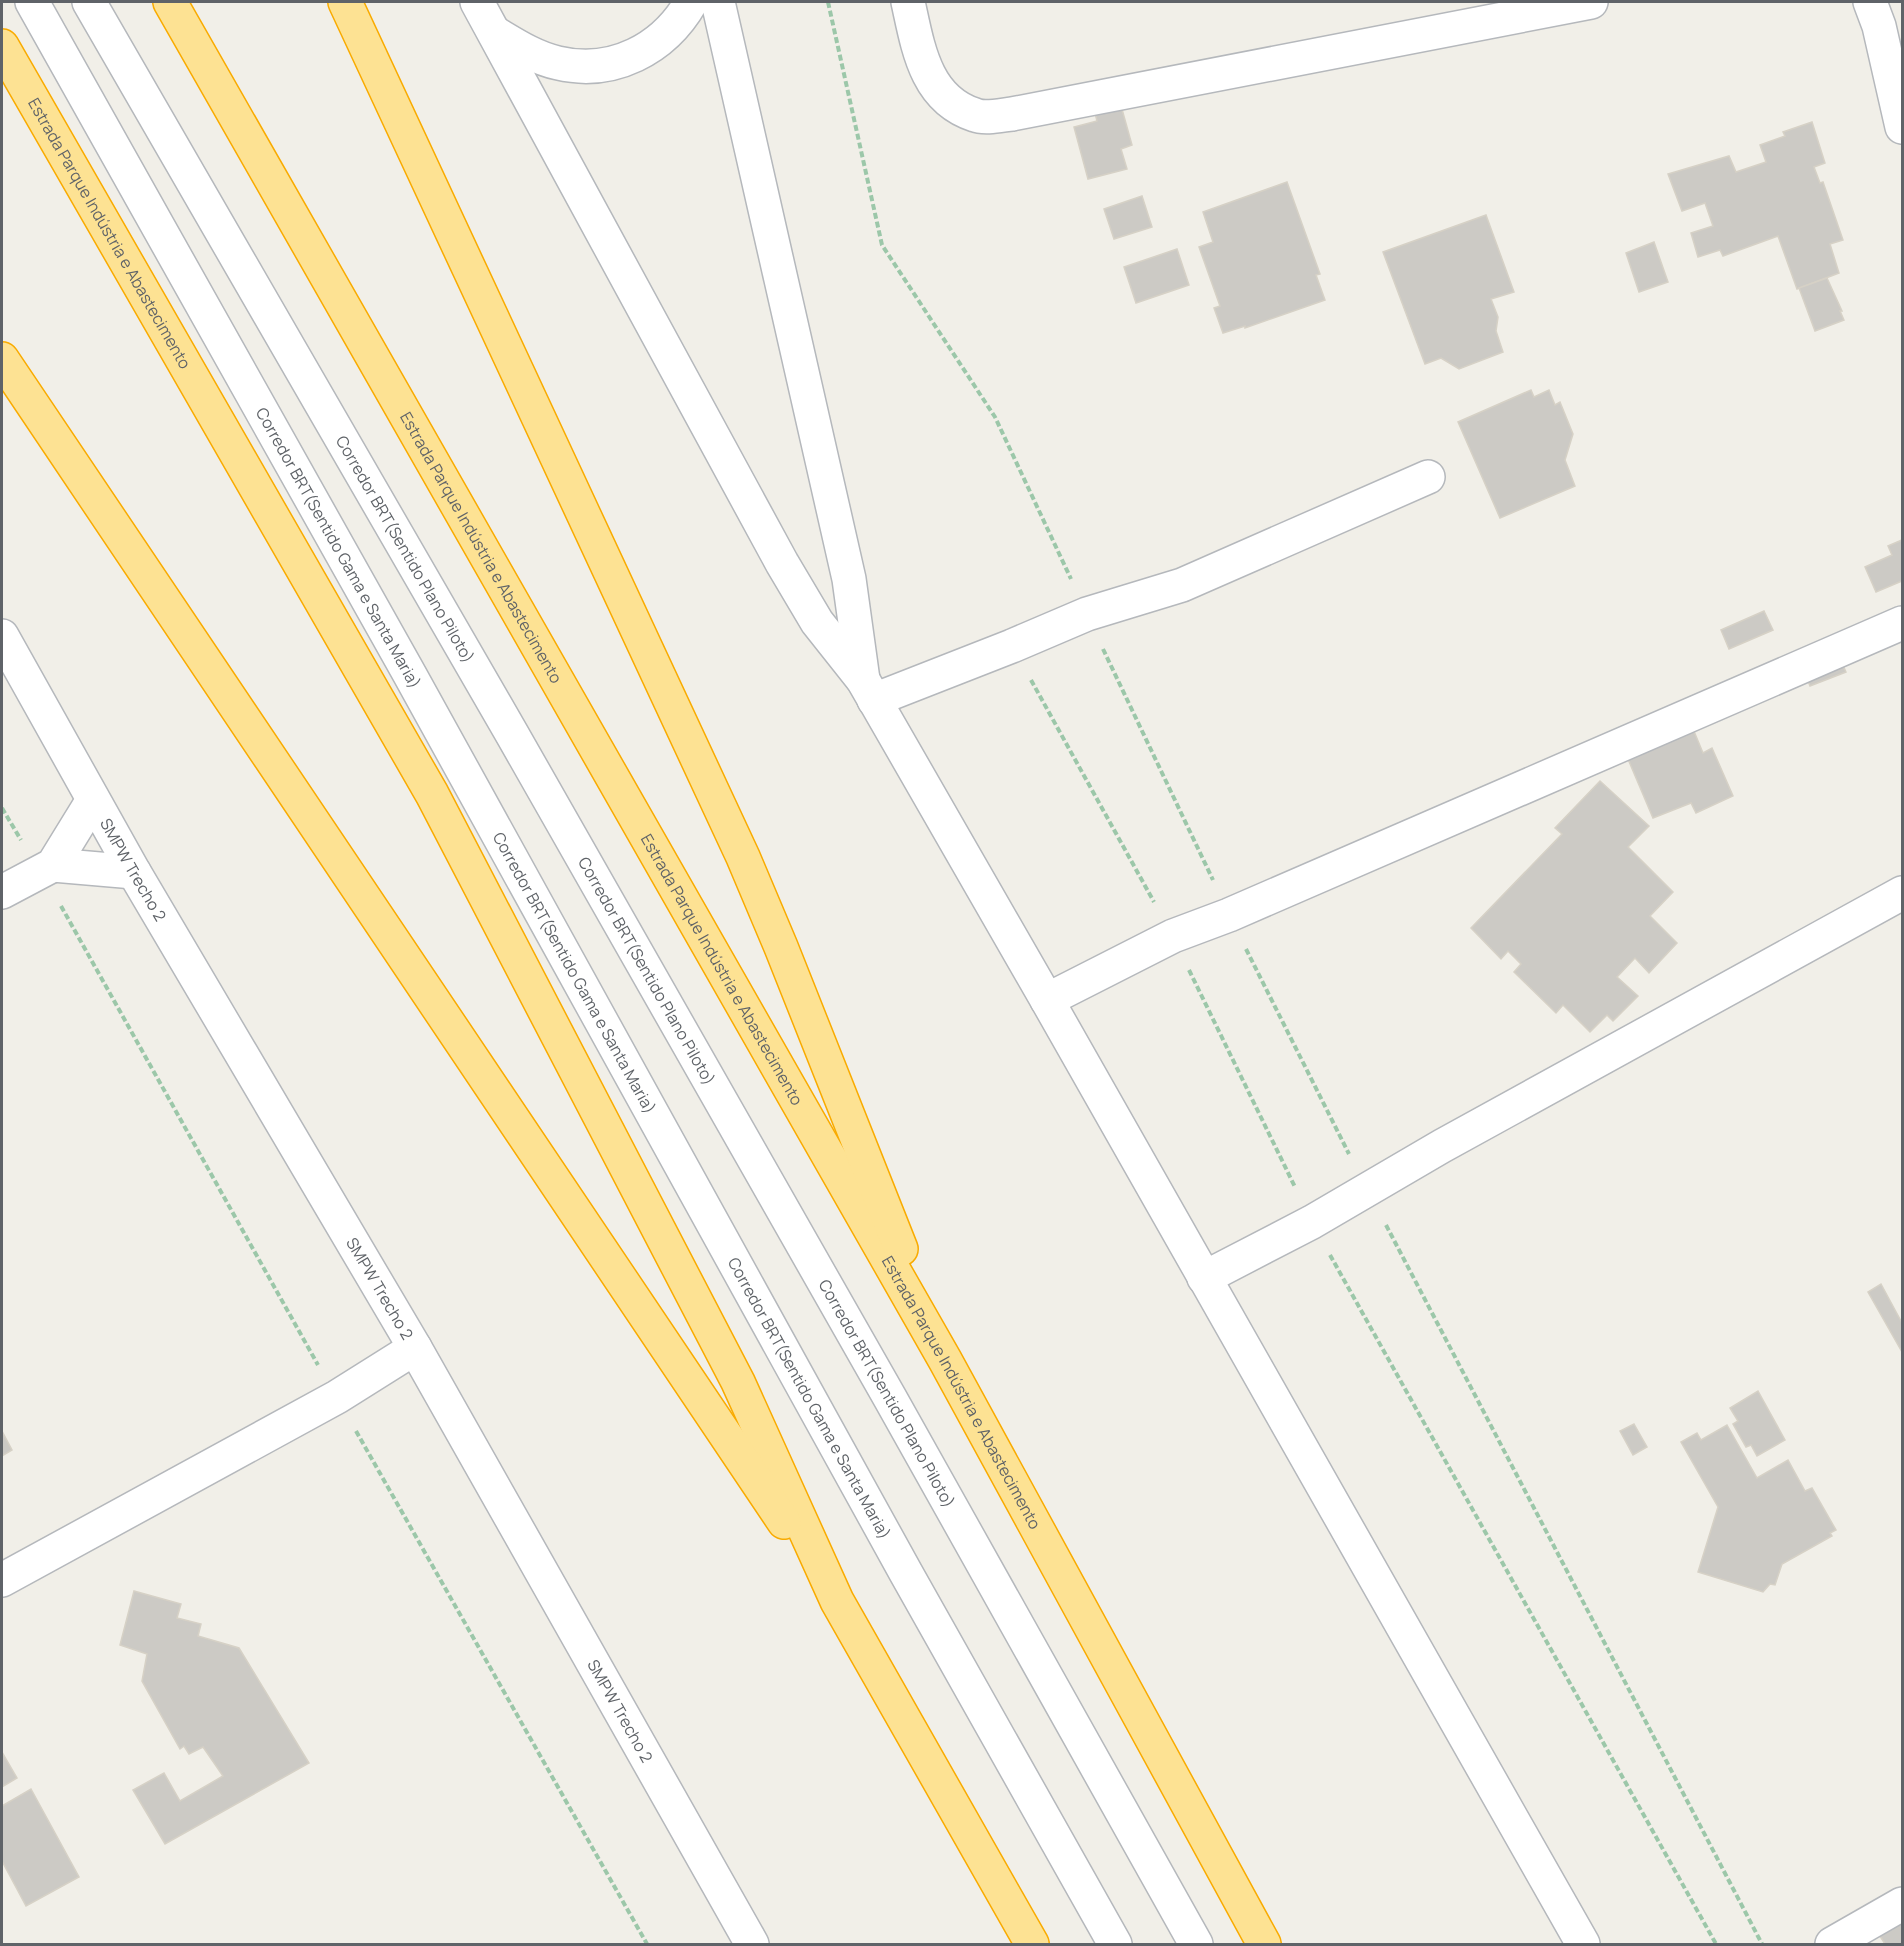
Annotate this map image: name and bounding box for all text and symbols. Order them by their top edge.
street label: Estrada Parque Indústria e Abastecimento [23,94,196,373]
street label: Corredor BRT(Sentido Gama e Santa Maria) [251,404,426,692]
street label: Estrada Parque Indústria e Abastecimento [395,408,567,687]
street label: Corredor BRT(Sentido Plano Piloto) [331,432,480,667]
street label: SMPW Trecho 2 [95,814,171,925]
street label: Corredor BRT(Sentido Gama e Santa Maria) [488,828,661,1117]
street label: Estrada Parque Indústria e Abastecimento [636,830,808,1109]
street label: Corredor BRT(Sentido Plano Piloto) [573,853,720,1089]
street label: SMPW Trecho 2 [341,1233,419,1344]
street label: Estrada Parque Indústria e Abastecimento [877,1252,1046,1533]
street label: Corredor BRT(Sentido Gama e Santa Maria) [723,1253,896,1543]
street label: Corredor BRT(Sentido Plano Piloto) [814,1275,960,1512]
street label: SMPW Trecho 2 [582,1655,658,1766]

